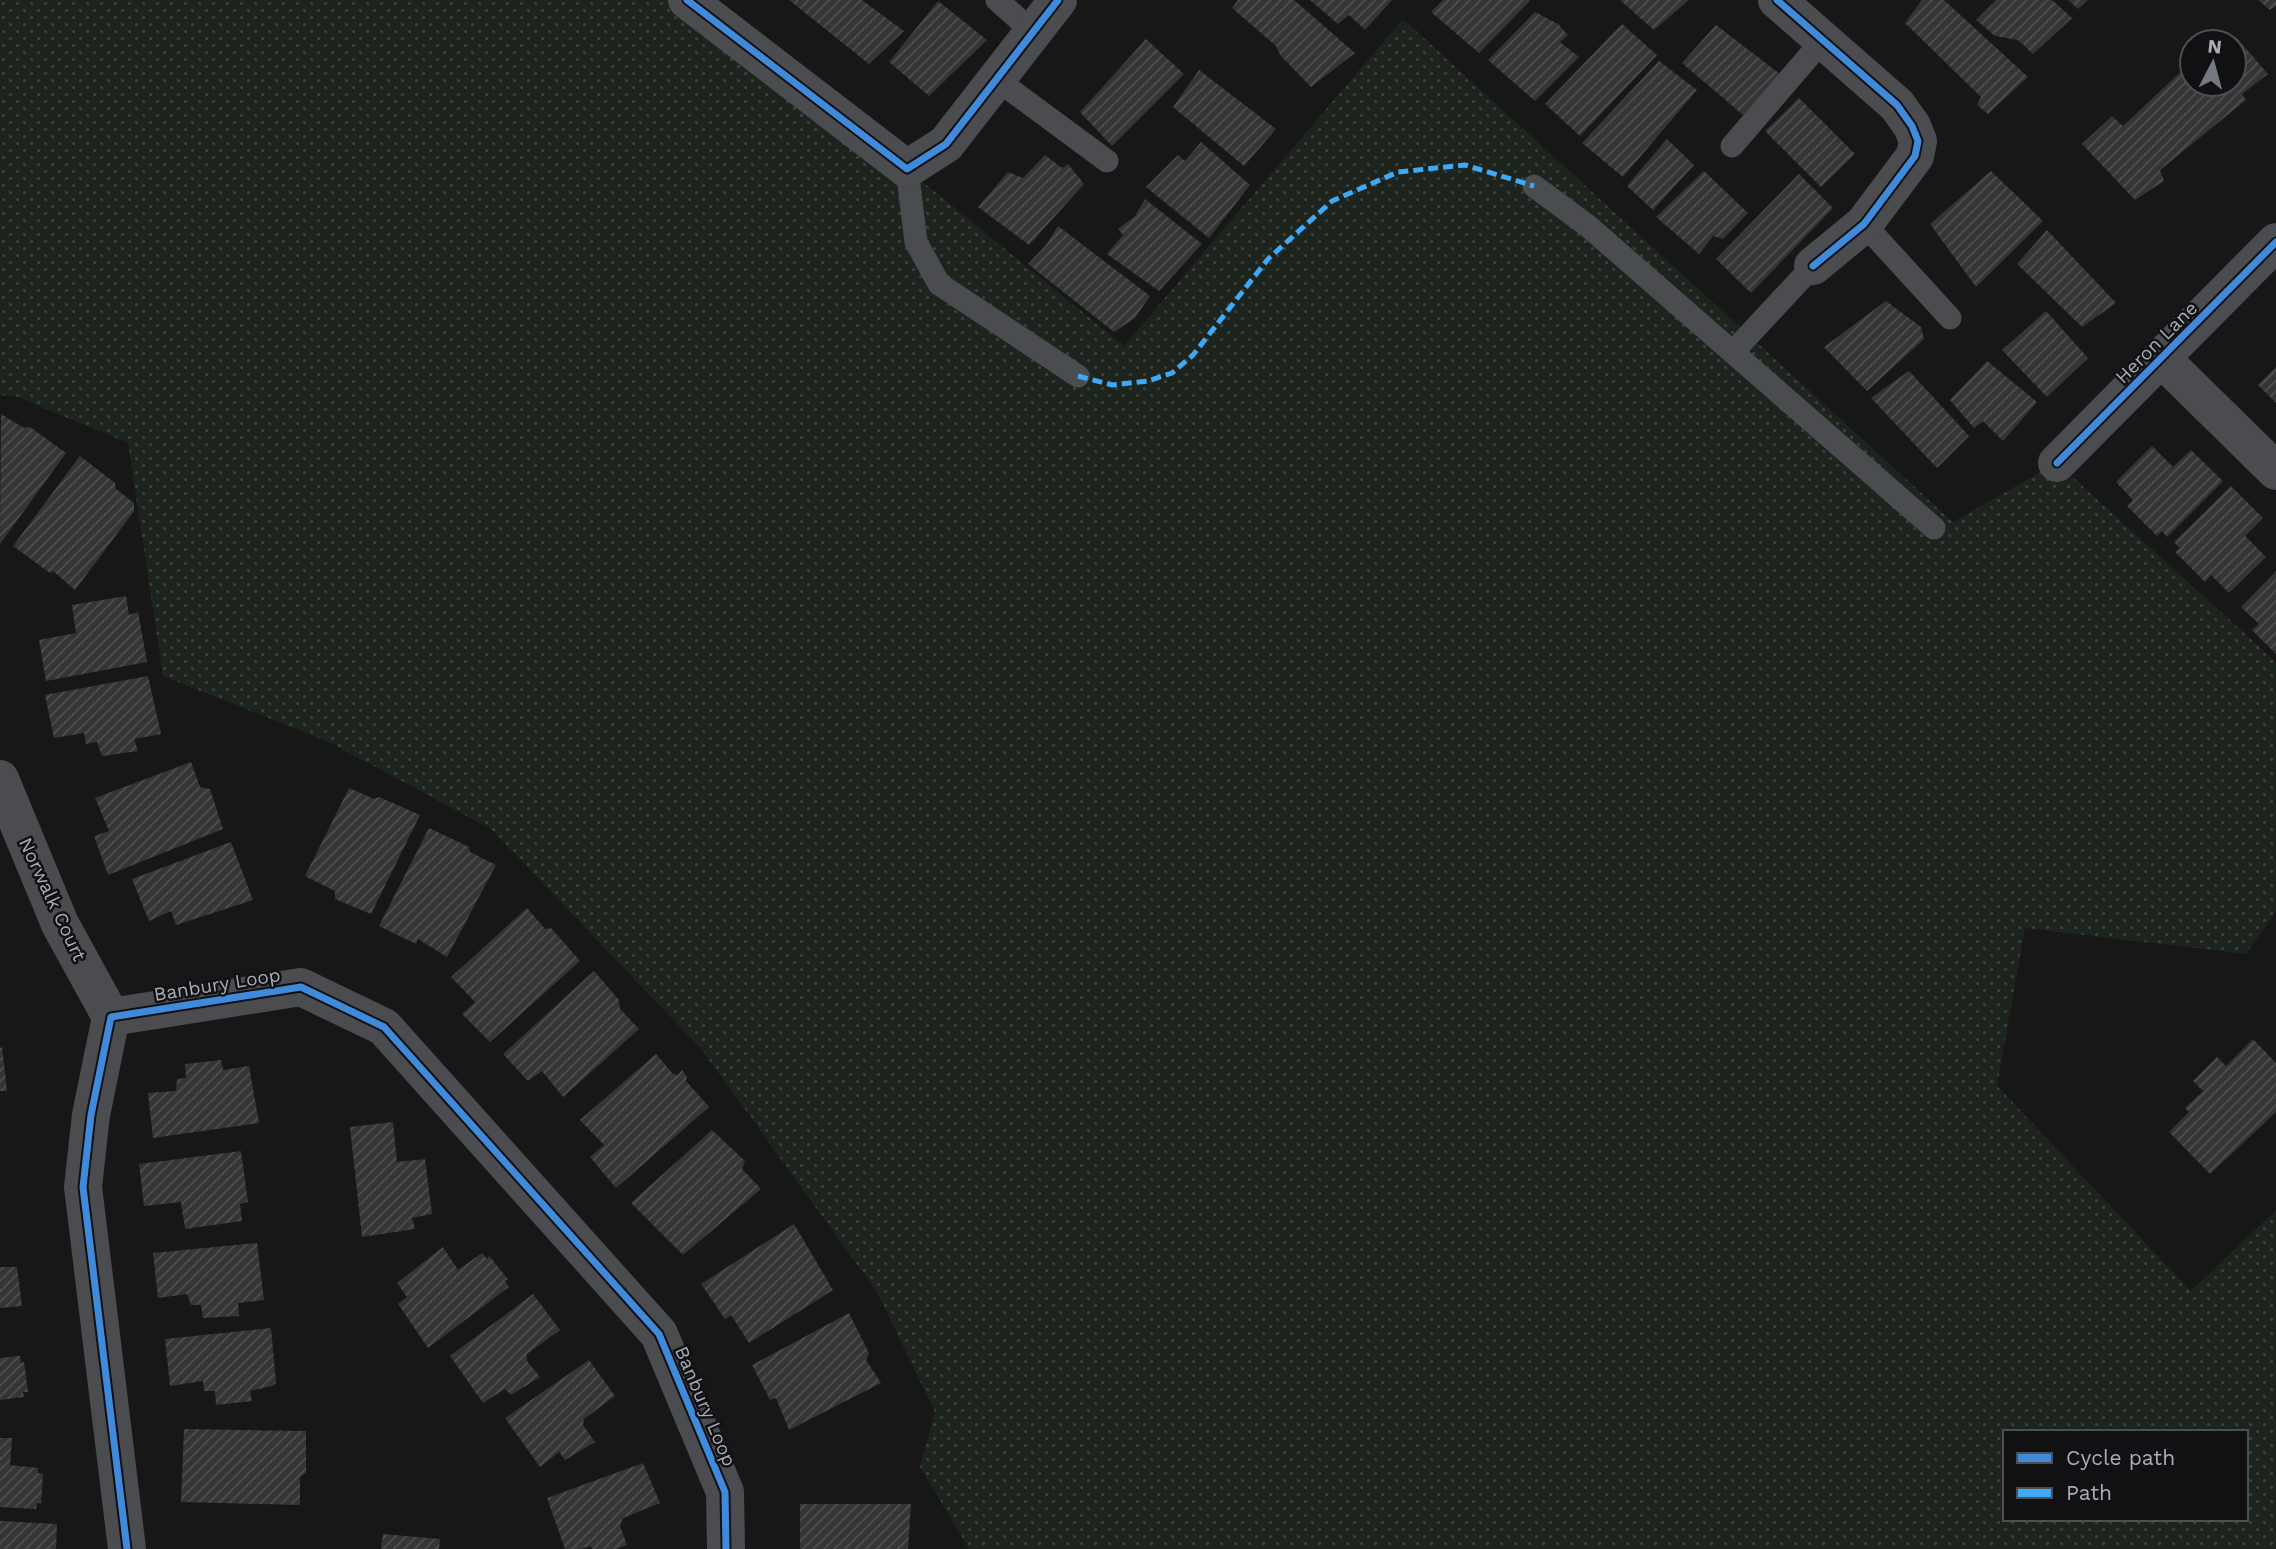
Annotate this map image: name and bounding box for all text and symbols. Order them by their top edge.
north arrow [2178,28,2248,98]
text: N [2207,34,2223,59]
street label: Heron Lane [2111,297,2202,388]
street label: Norwalk Court [14,834,91,965]
street label: Banbury Loop [152,963,282,1006]
street label: Banbury Loop [670,1343,741,1470]
legend [2003,1430,2248,1521]
text: Cycle path [2066,1445,2175,1470]
text: Path [2066,1480,2112,1505]

